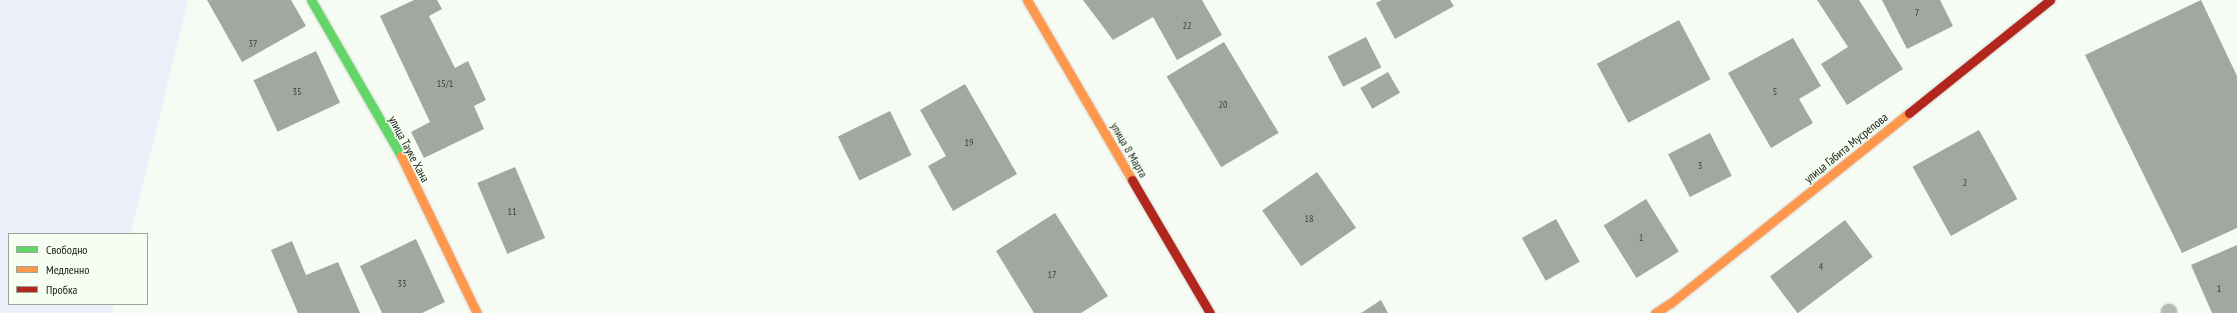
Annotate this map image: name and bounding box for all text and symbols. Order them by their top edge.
house number: 7 [1915,7,1919,19]
house number: 22 [1183,20,1191,32]
house number: 37 [249,38,257,50]
house number: 15/1 [437,78,453,90]
house number: 35 [293,86,301,98]
house number: 5 [1773,86,1777,98]
house number: 20 [1219,99,1227,111]
street label: улица Габита Мусрепова [1801,110,1891,186]
street label: улица Тауке Хана [385,113,433,185]
street label: улица 8 Марта [1107,120,1151,180]
house number: 19 [965,137,973,149]
house number: 3 [1698,160,1702,172]
house number: 2 [1963,177,1967,189]
house number: 11 [508,206,516,218]
house number: 18 [1305,213,1313,225]
house number: 1 [1639,232,1643,244]
legend [8,233,148,305]
text: Свободно [46,242,88,257]
house number: 4 [1819,261,1823,273]
text: Медленно [46,262,89,277]
house number: 17 [1048,269,1056,281]
house number: 33 [398,278,406,290]
text: Пробка [46,282,77,297]
house number: 1 [2217,283,2221,295]

